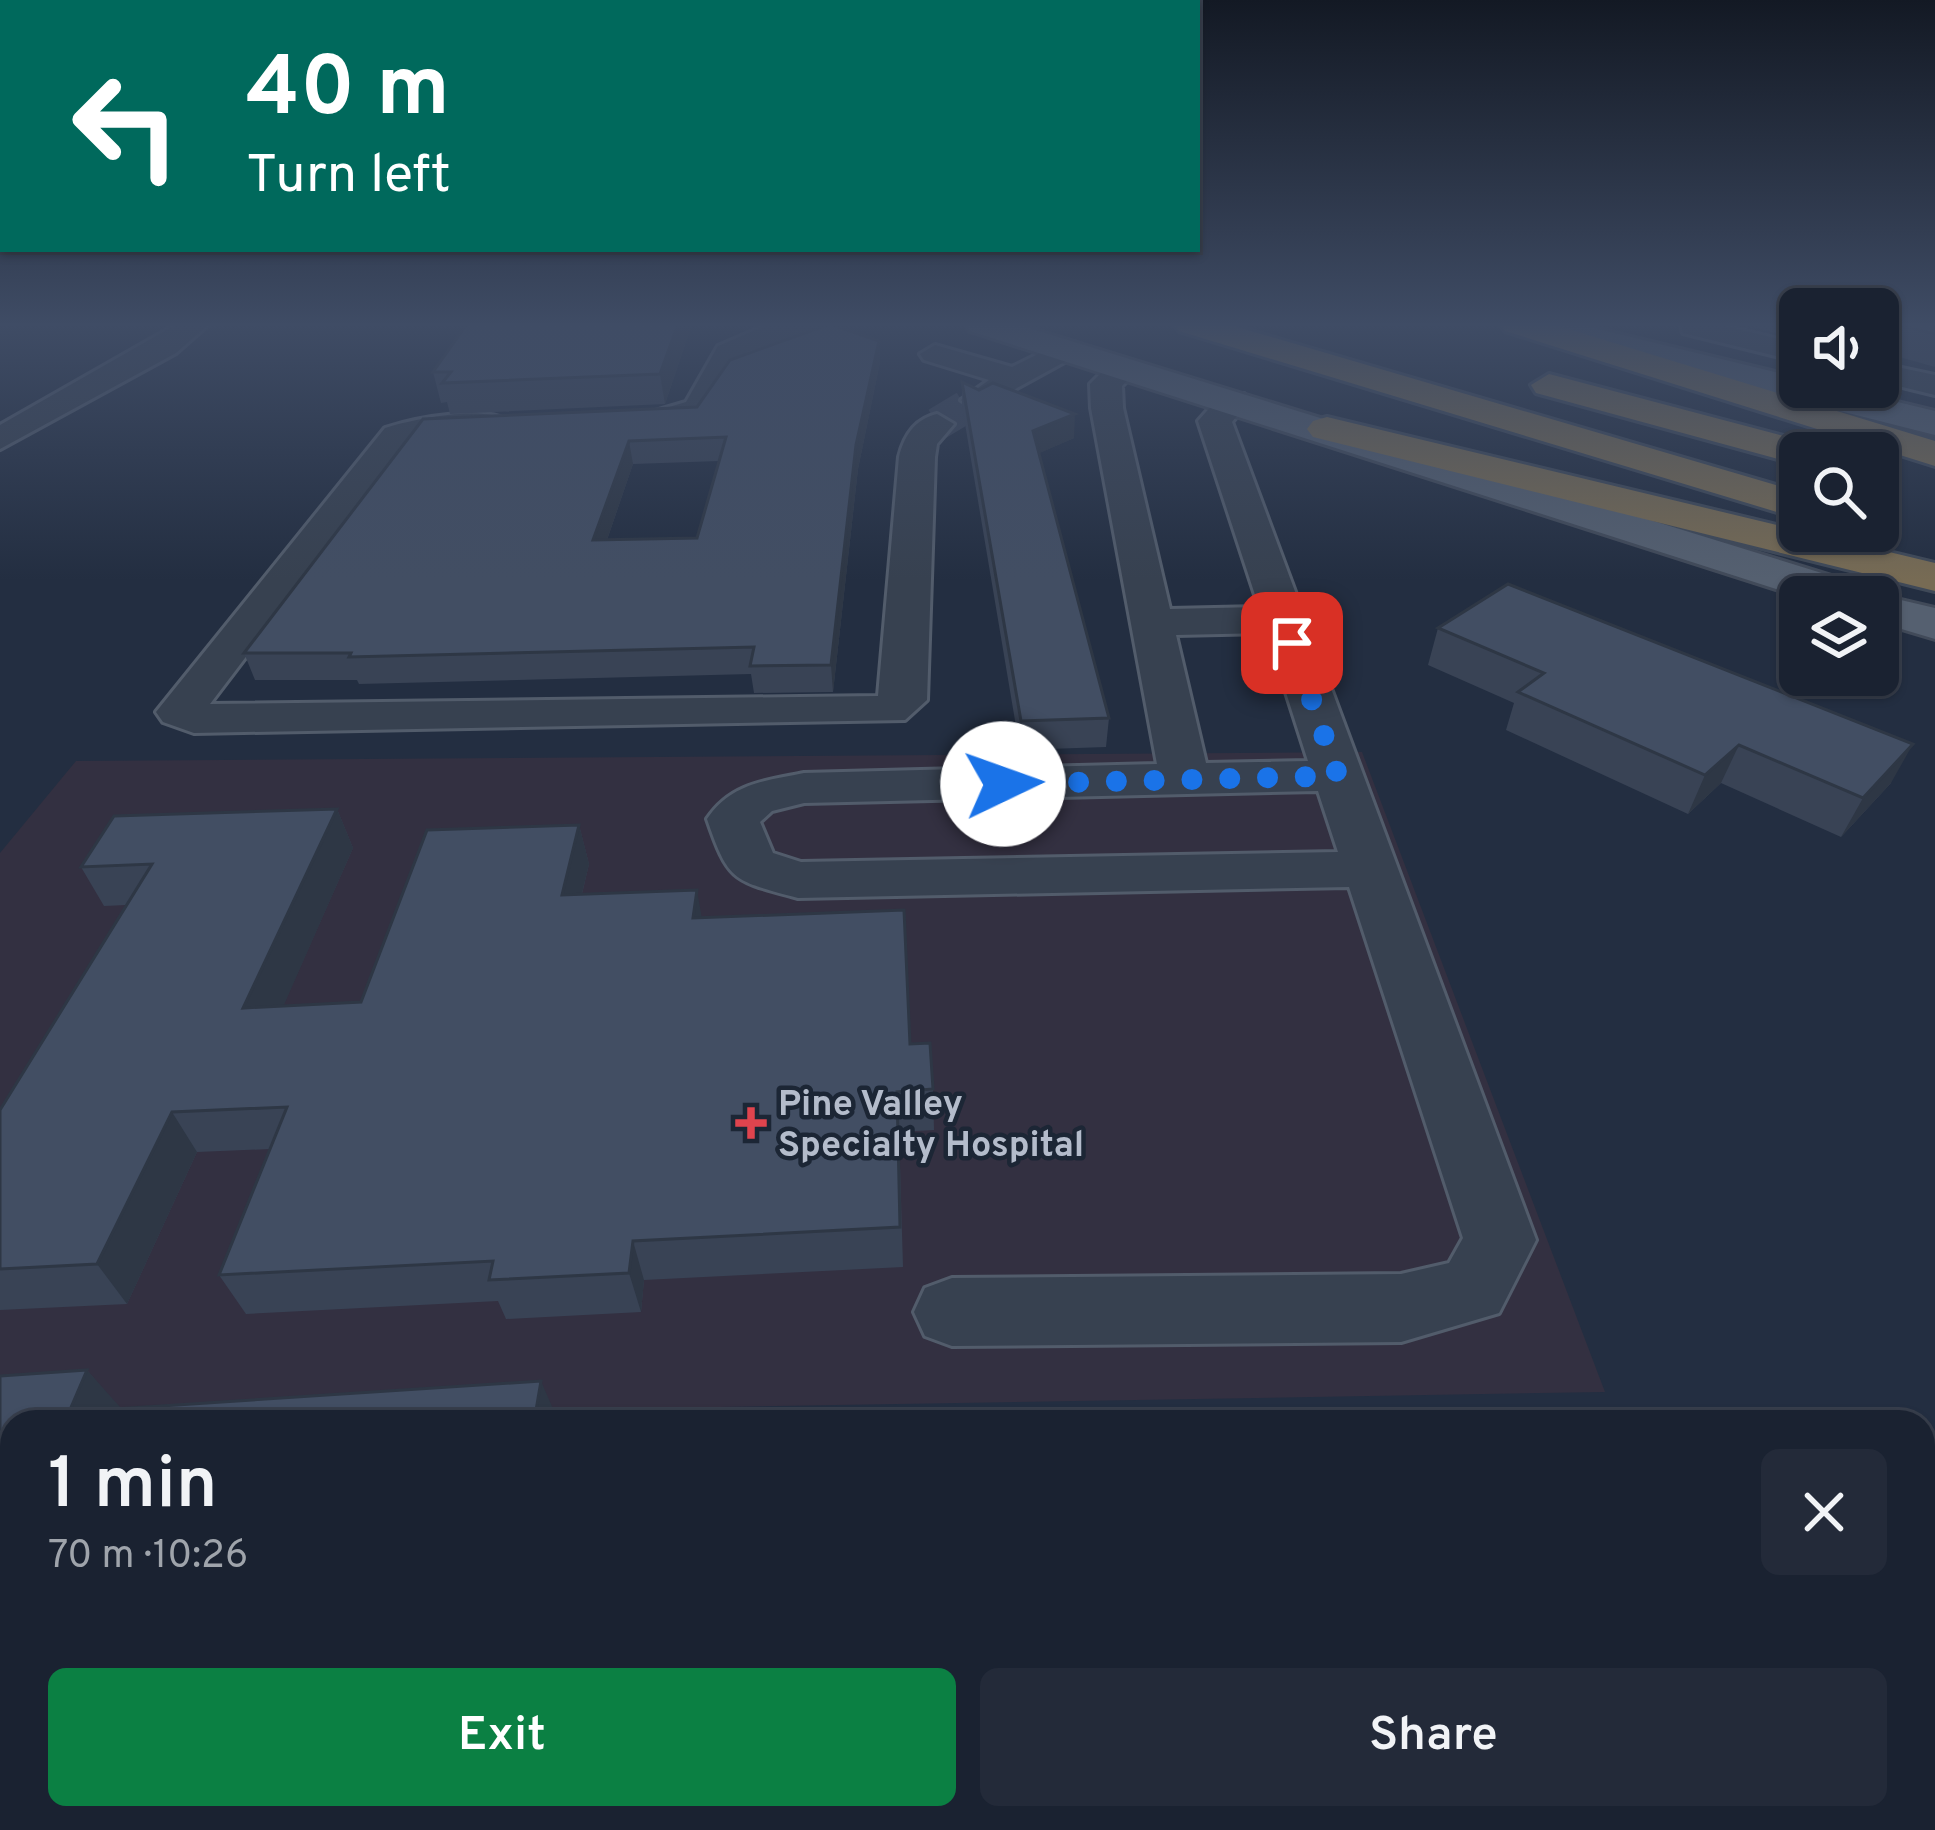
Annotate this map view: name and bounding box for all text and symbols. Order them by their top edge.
text: 40 m [246,39,450,145]
icon: left [48,48,204,204]
text: Turn left [246,143,451,212]
map controls [1779,288,1899,696]
button: sound [1779,288,1899,408]
button: search [1779,432,1899,552]
button: layers [1779,576,1899,696]
pin [1241,592,1343,694]
icon: arrive [1259,610,1325,676]
position arrow [940,721,1066,847]
place label: Pine Valley Specialty Hospital [778,1083,1084,1170]
marker: Pine Valley Specialty Hospital [735,1107,767,1139]
text: 1 min [48,1442,218,1534]
button: close [1761,1449,1887,1575]
text: 70 m · 10:26 [48,1533,248,1582]
button: Exit [48,1668,956,1806]
button: Share [980,1668,1887,1806]

